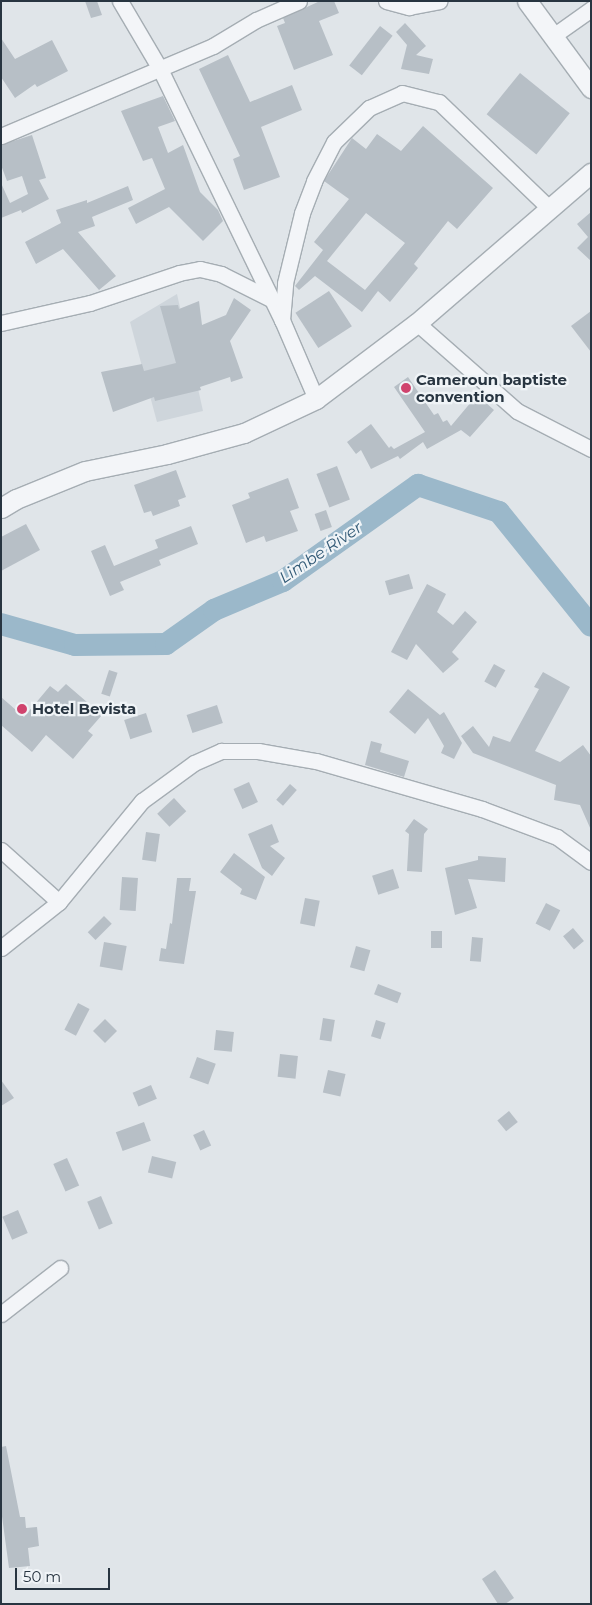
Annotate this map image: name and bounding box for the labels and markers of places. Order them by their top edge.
place label: Cameroun baptiste convention [416,370,567,405]
marker: Cameroun baptiste convention [400,382,412,394]
place label: Hotel Bevista [32,700,136,718]
marker: Hotel Bevista [16,703,28,715]

